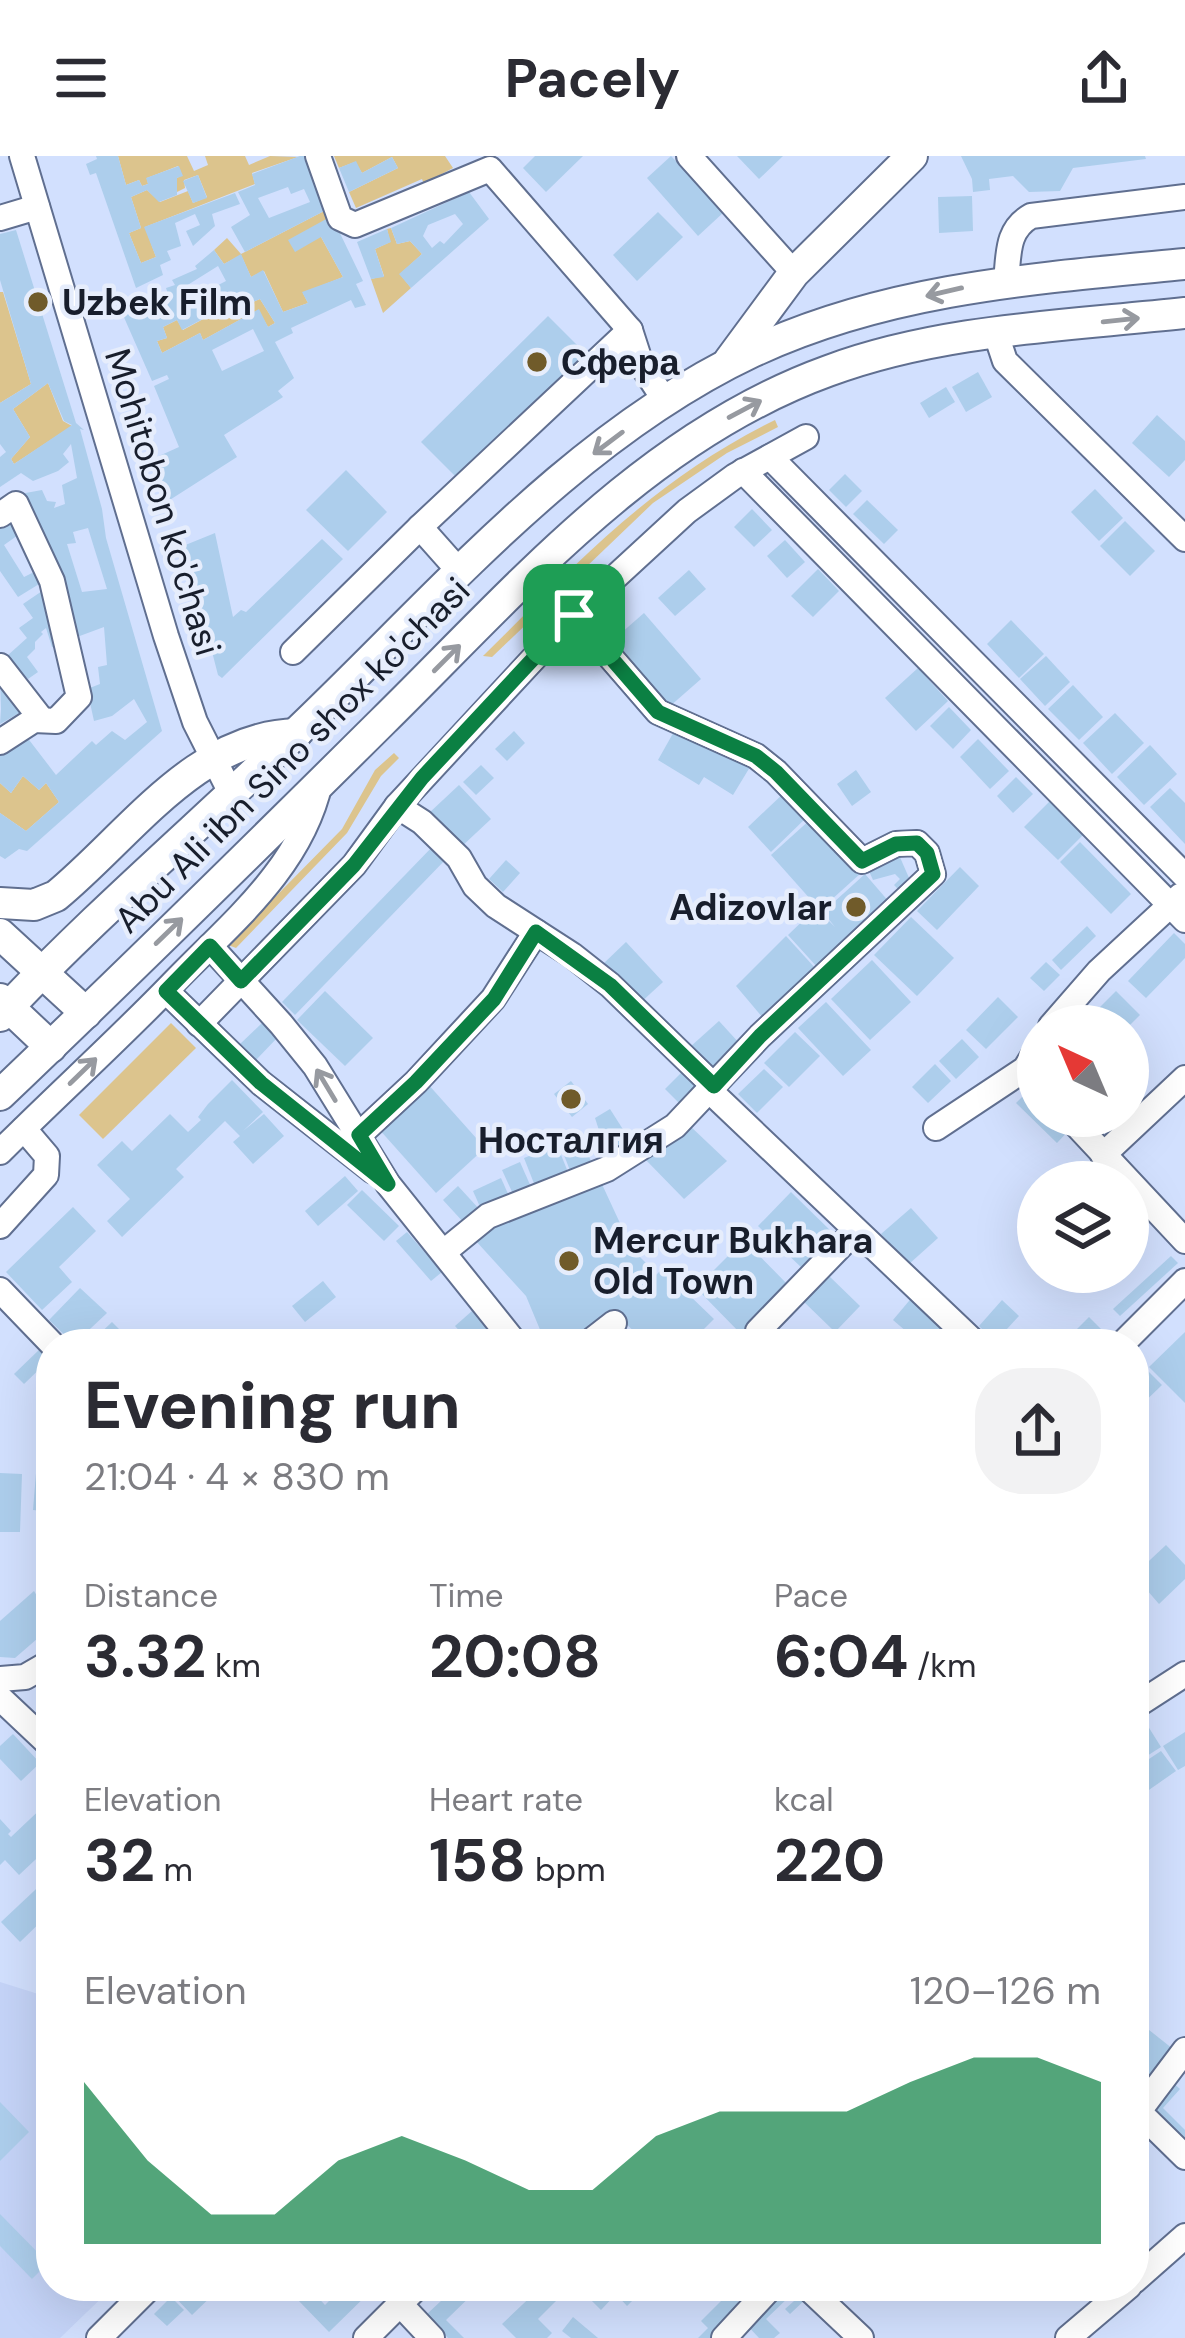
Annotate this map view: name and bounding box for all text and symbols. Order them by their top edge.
text: Pacely [505,43,680,114]
icon: menu [48,45,114,111]
icon: share [1071,45,1137,111]
place label: Uzbek Film [62,279,252,326]
one-way arrow [925,282,963,305]
marker: Uzbek Film [25,289,51,315]
one-way arrow [1101,308,1140,331]
place label: Сфера [561,339,681,386]
street label: Mohitobon ko'chasi [94,343,232,661]
marker: Сфера [524,349,550,375]
one-way arrow [727,397,762,420]
one-way arrow [593,430,625,456]
pin [523,564,625,666]
street label: Abu Ali ibn Sino shox ko'chasi [104,567,480,943]
icon: arrive [541,582,607,648]
one-way arrow [432,644,461,672]
place label: Adizovlar [669,884,832,931]
marker: Adizovlar [843,894,869,920]
one-way arrow [154,917,183,946]
north arrow [1017,1005,1149,1137]
map controls [1017,1005,1149,1293]
one-way arrow [68,1058,97,1086]
one-way arrow [314,1069,338,1103]
marker: Носталгия [558,1086,584,1112]
place label: Носталгия [478,1117,664,1164]
button: layers [1017,1161,1149,1293]
place label: Mercur Bukhara Old Town [593,1217,873,1305]
marker: Mercur Bukhara Old Town [556,1248,582,1274]
text: Evening run [84,1363,461,1448]
button: share [975,1368,1101,1494]
text: 21:04 · 4 × 830 m [84,1451,390,1502]
text: Distance [84,1574,218,1617]
text: Time [429,1574,504,1617]
text: Pace [774,1574,848,1617]
text: 3.32 [84,1617,206,1696]
text: 20:08 [429,1617,601,1696]
text: 6:04 [774,1617,909,1696]
text: km [206,1644,261,1687]
text: /km [909,1644,976,1687]
text: Elevation [84,1778,222,1821]
text: Heart rate [429,1778,583,1821]
text: kcal [774,1778,834,1821]
text: 32 [84,1821,155,1900]
text: 158 [429,1821,526,1900]
text: 220 [774,1821,885,1900]
text: m [155,1848,193,1891]
text: bpm [526,1848,606,1891]
text: Elevation [84,1965,247,2016]
text: 120–126 m [910,1965,1101,2016]

